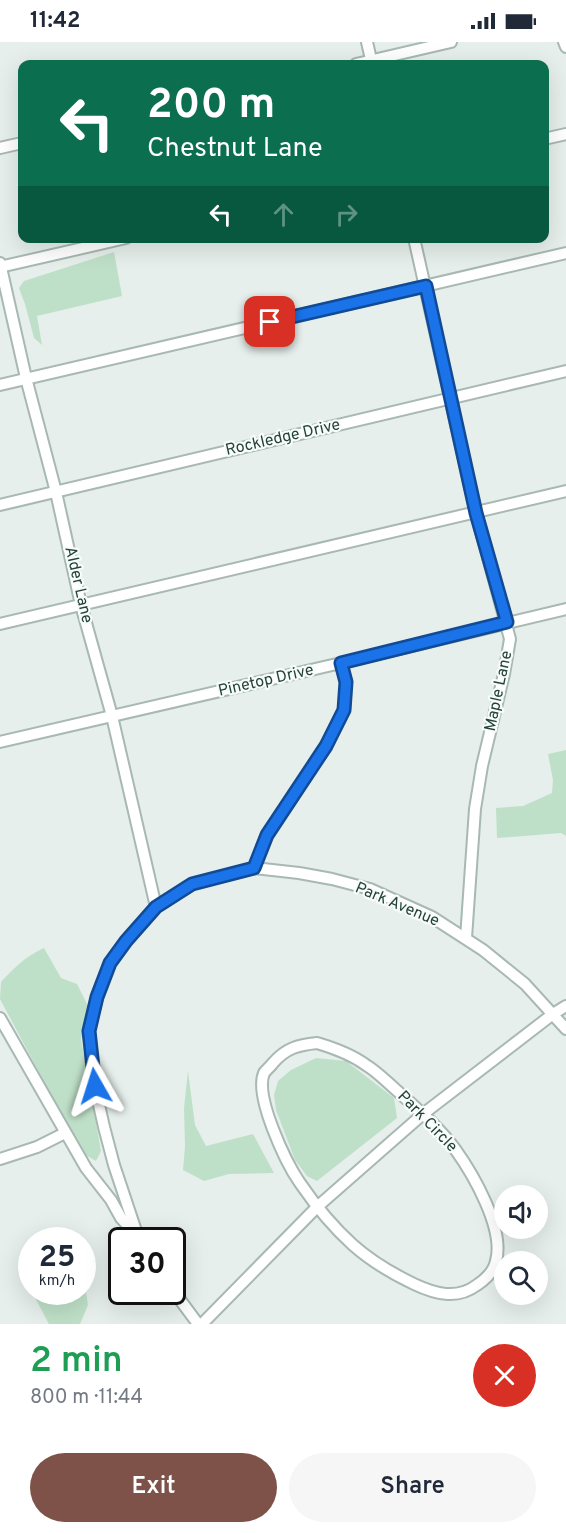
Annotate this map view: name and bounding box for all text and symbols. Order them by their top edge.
text: 11:42 [30,8,81,35]
text: 200 m [147,80,275,133]
icon: left [48,84,126,162]
text: Chestnut Lane [147,132,323,166]
icon: left [204,198,237,231]
icon: ahead [267,198,300,231]
icon: right [330,198,363,231]
pin [244,296,295,347]
icon: arrive [253,305,286,338]
street label: Rockledge Drive [224,415,342,461]
street label: Alder Lane [59,545,97,625]
street label: Maple Lane [481,649,517,733]
street label: Pinetop Drive [216,660,316,702]
street label: Park Avenue [352,878,442,932]
position arrow [63,1054,127,1118]
street label: Park Circle [393,1087,461,1157]
map controls [494,1185,548,1305]
button: sound [494,1185,548,1239]
speed limit sign: 30 [108,1227,186,1305]
text: 25 [39,1240,75,1277]
button: search [494,1251,548,1305]
text: km/h [39,1272,75,1291]
text: 2 min [30,1339,123,1385]
button: close [473,1344,536,1407]
text: 800 m · 11:44 [30,1385,143,1411]
button: Exit [30,1453,277,1522]
button: Share [289,1453,536,1522]

